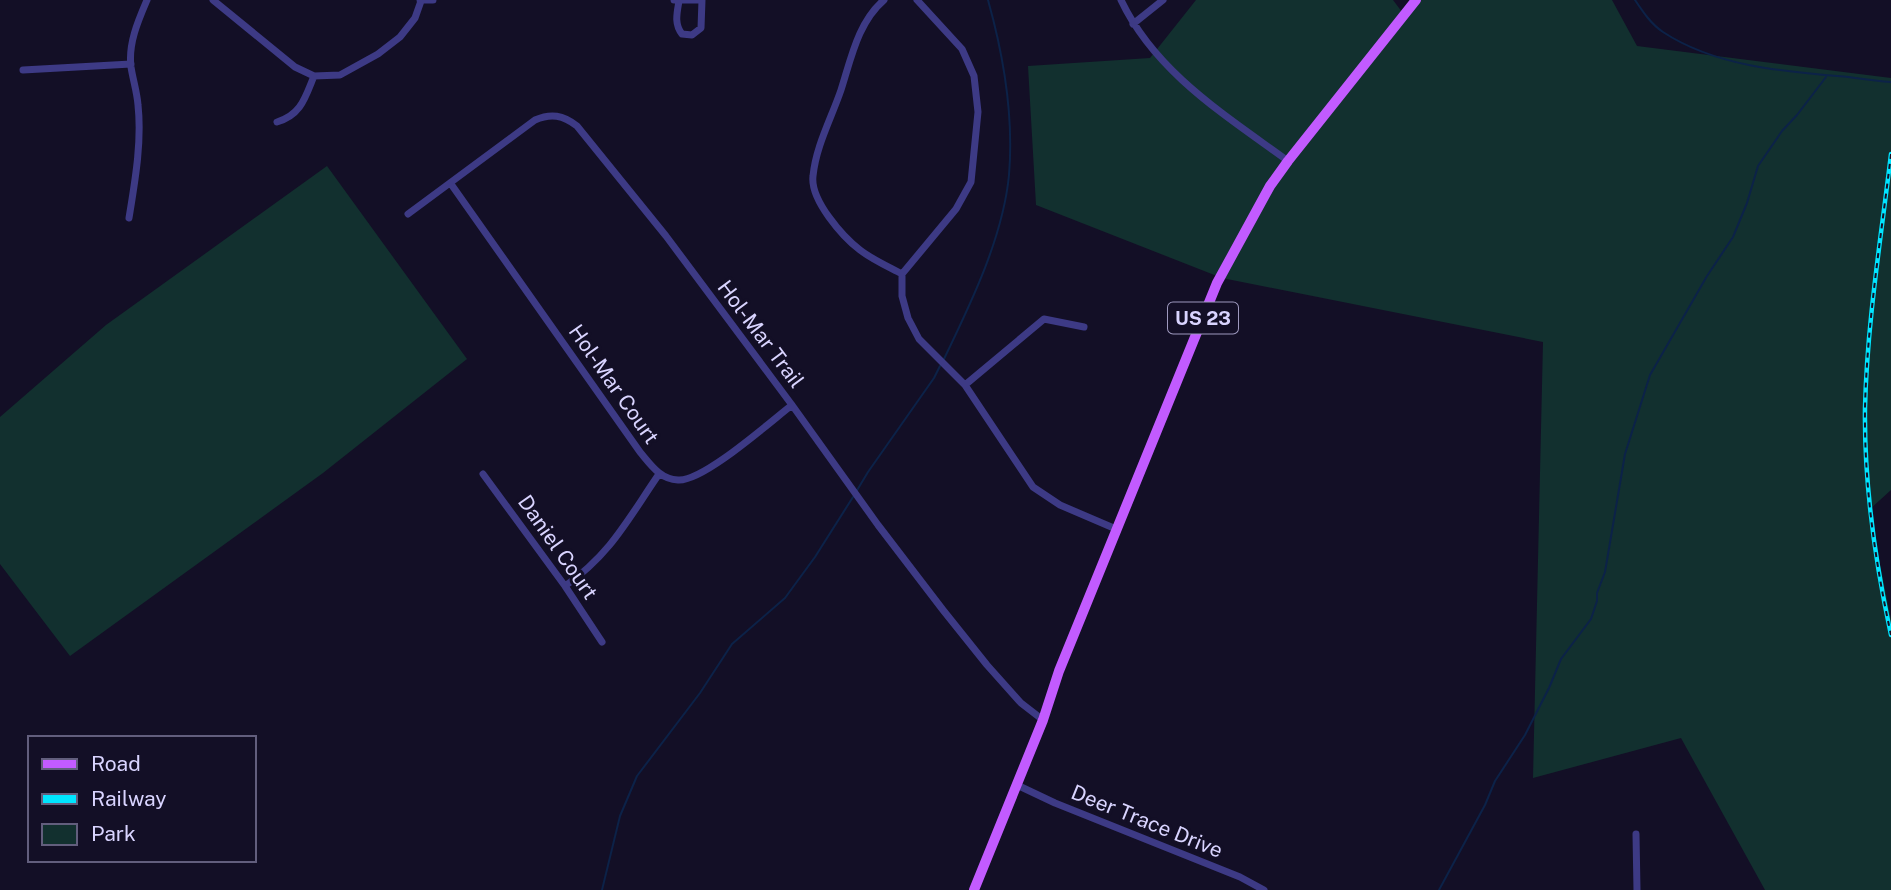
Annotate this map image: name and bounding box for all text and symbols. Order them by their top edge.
street label: Hol-Mar Trail [712,275,810,393]
road number: US 23 [1168,302,1238,334]
street label: Hol-Mar Court [564,320,664,448]
street label: Daniel Court [513,490,603,604]
legend [28,736,256,862]
text: Road [91,751,141,776]
street label: Deer Trace Drive [1068,779,1226,863]
text: Railway [91,786,167,811]
text: Park [91,821,136,846]

